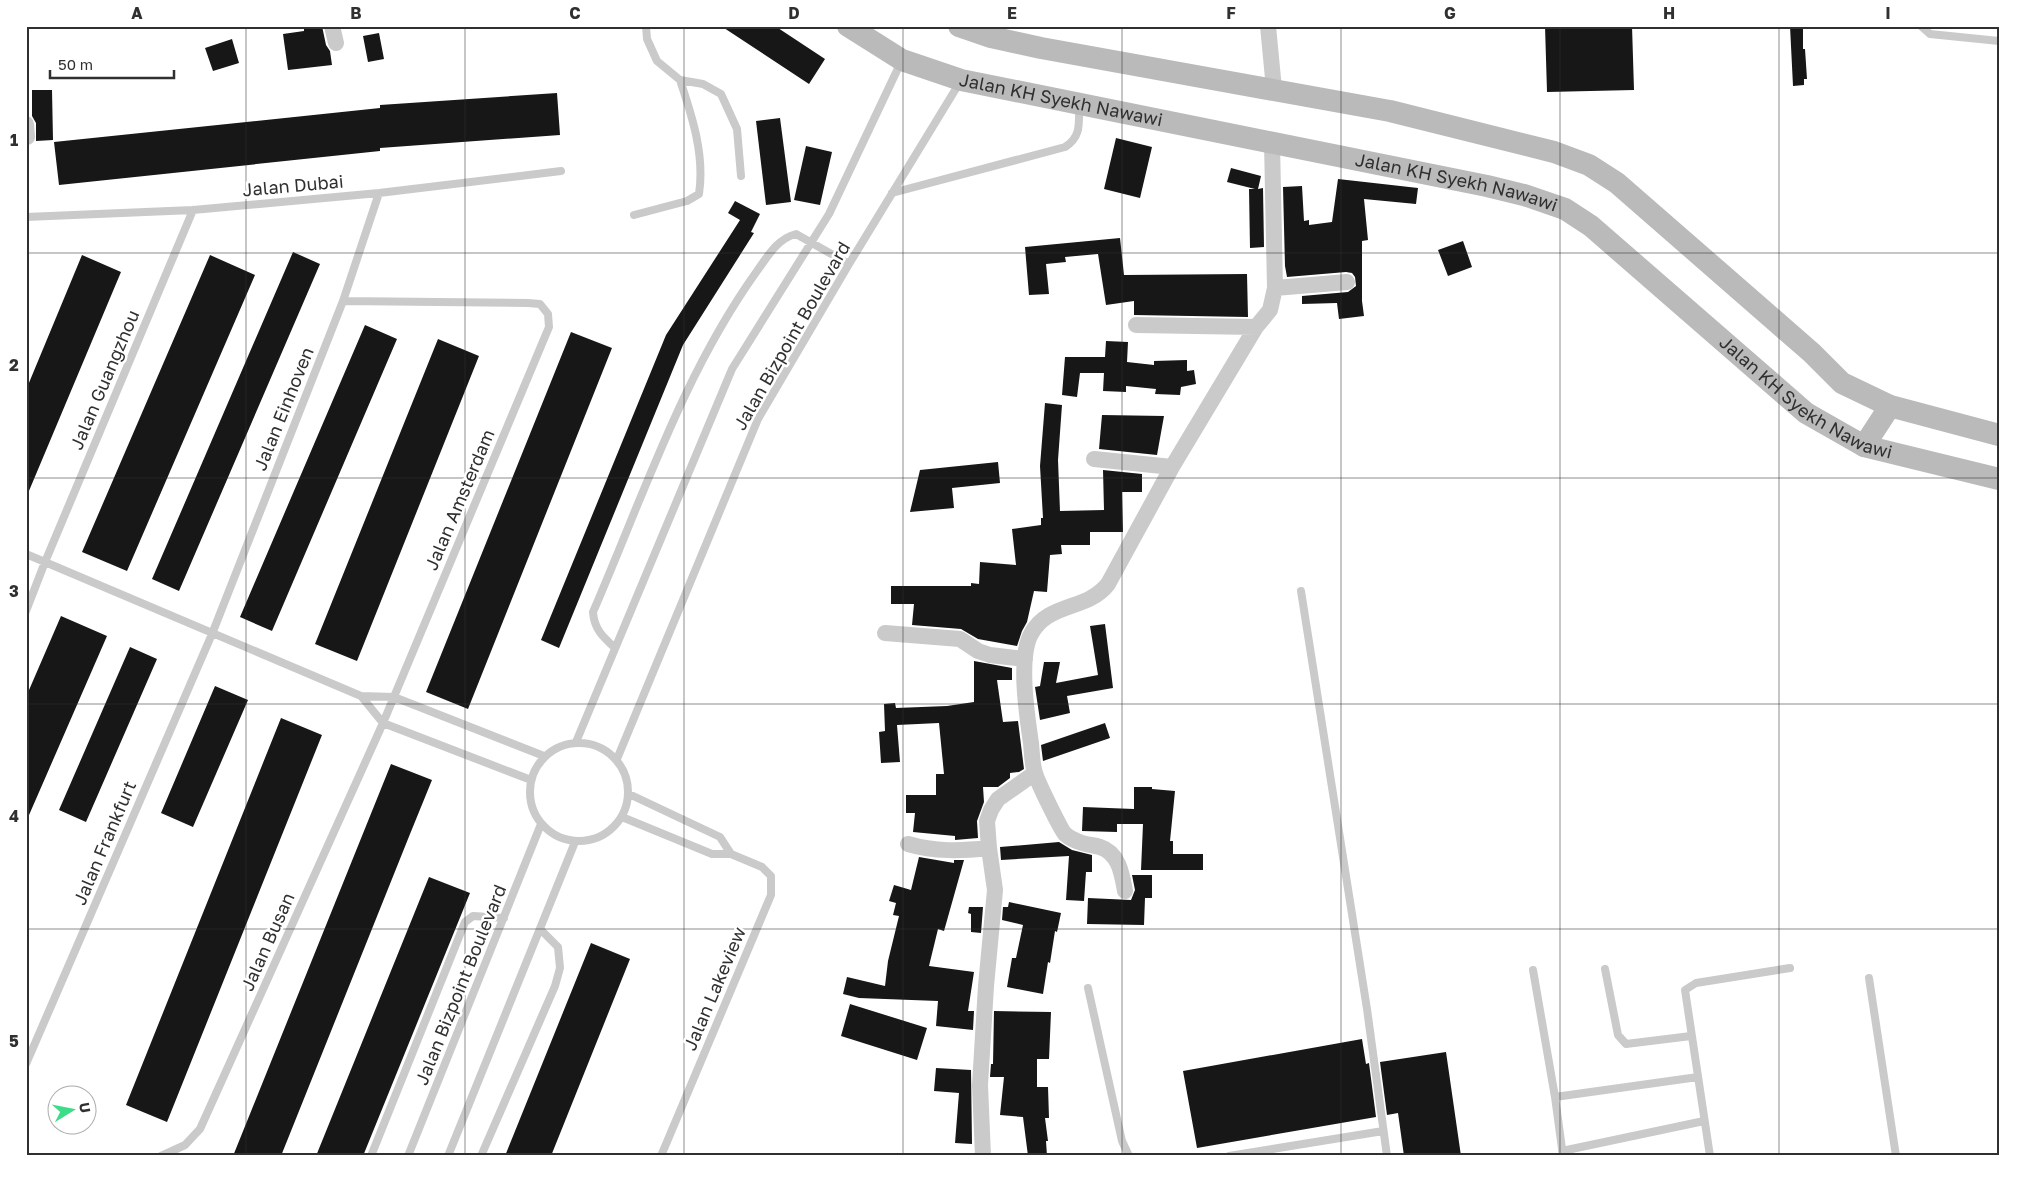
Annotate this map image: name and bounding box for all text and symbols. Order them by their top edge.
text: A [131,3,143,23]
text: B [350,3,362,23]
text: C [569,3,581,23]
text: D [788,3,800,23]
text: E [1007,3,1017,23]
text: F [1226,3,1236,23]
text: G [1444,3,1456,23]
text: H [1663,3,1675,23]
text: I [1885,3,1891,23]
scale bar [50,48,174,80]
text: 50 m [58,55,93,73]
street label: Jalan KH Syekh Nawawi [957,68,1165,130]
text: 1 [10,130,18,150]
street label: Jalan KH Syekh Nawawi [1354,148,1561,216]
street label: Jalan Dubai [242,170,344,200]
street label: Jalan Bizpoint Boulevard [728,237,854,434]
street label: Jalan Guangzhou [65,307,143,453]
street label: Jalan KH Syekh Nawawi [1715,331,1895,463]
street label: Jalan Einhoven [248,344,318,474]
text: 2 [9,355,19,375]
street label: Jalan Amsterdam [419,426,499,573]
text: 3 [9,581,19,601]
street label: Jalan Frankfurt [68,777,140,908]
text: 4 [9,806,19,826]
street label: Jalan Bizpoint Boulevard [410,881,510,1088]
street label: Jalan Busan [236,889,299,994]
street label: Jalan Lakeview [678,923,750,1054]
text: 5 [9,1031,19,1051]
north arrow [48,1084,98,1134]
text: U [76,1101,95,1114]

